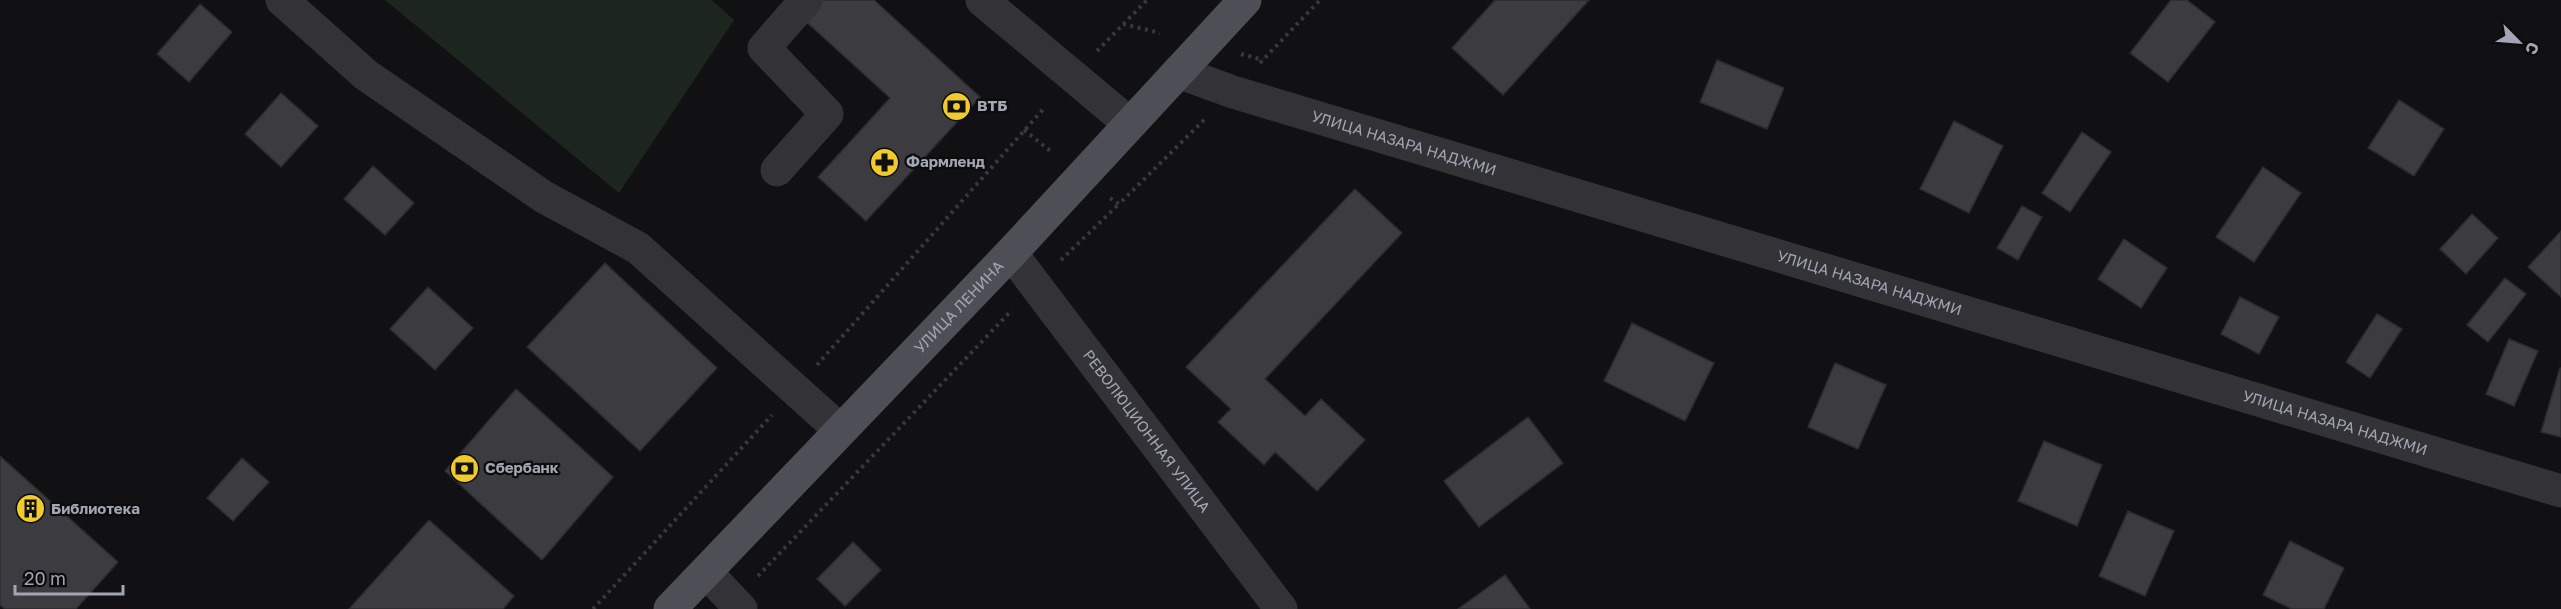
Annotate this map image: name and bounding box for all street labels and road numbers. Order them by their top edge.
street label: УЛИЦА НАЗАРА НАДЖМИ [1310,106,1499,179]
street label: УЛИЦА НАЗАРА НАДЖМИ [1775,246,1964,318]
street label: УЛИЦА ЛЕНИНА [910,256,1007,356]
street label: РЕВОЛЮЦИОННАЯ УЛИЦА [1080,346,1215,516]
street label: УЛИЦА НАЗАРА НАДЖМИ [2241,386,2430,458]

